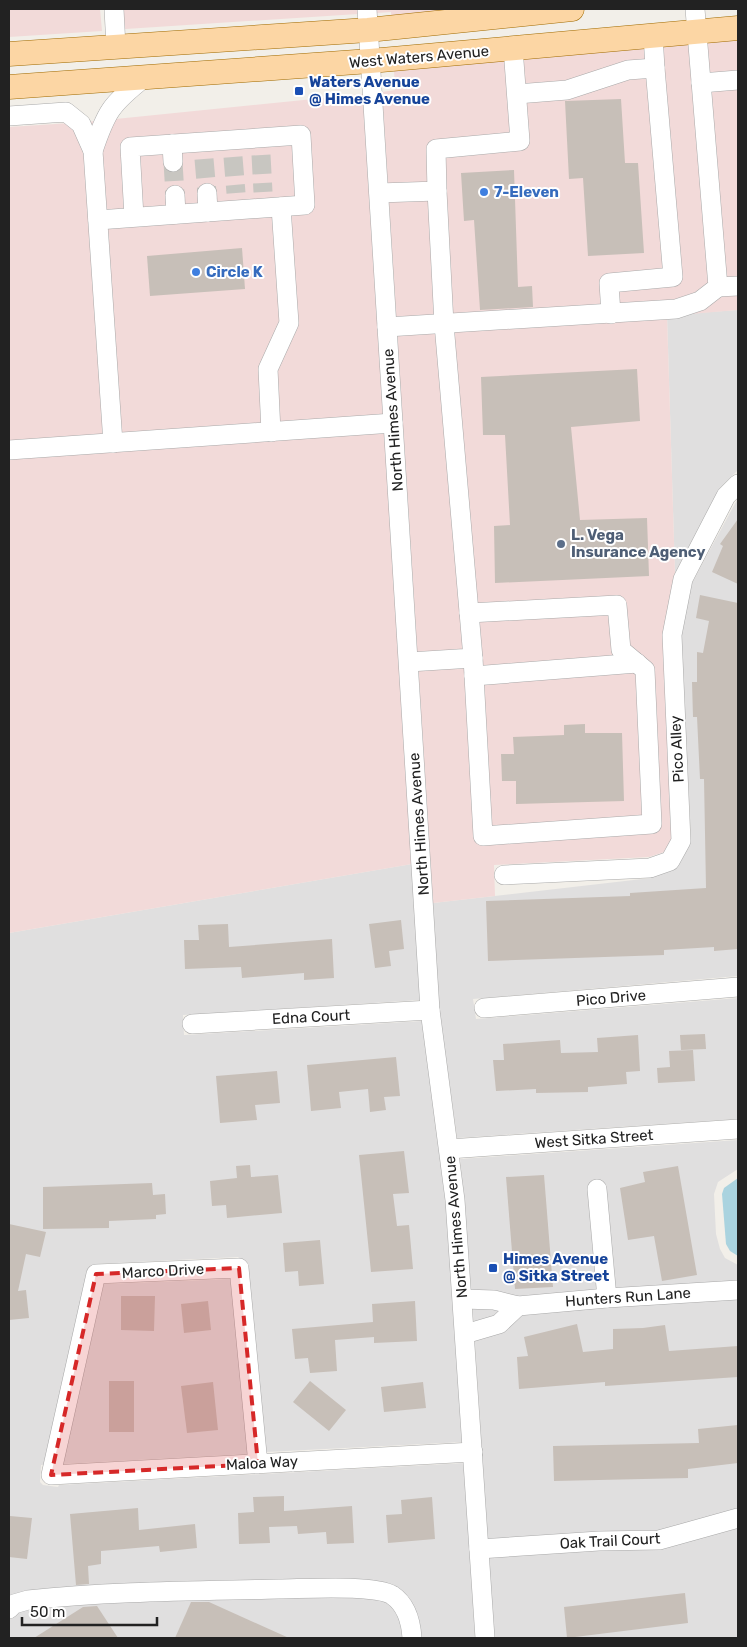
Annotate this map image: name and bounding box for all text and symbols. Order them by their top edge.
street label: West Waters Avenue [348,42,490,72]
place label: Waters Avenue @ Himes Avenue [309,73,430,108]
marker: Waters Avenue @ Himes Avenue [293,85,305,97]
place label: 7-Eleven [494,183,559,201]
marker: 7-Eleven [478,186,490,198]
place label: Circle K [206,263,263,281]
marker: Circle K [190,266,202,278]
street label: North Himes Avenue [379,348,407,492]
place label: L. Vega Insurance Agency [571,526,705,561]
marker: L. Vega Insurance Agency [555,538,567,550]
street label: Pico Alley [666,715,688,783]
street label: North Himes Avenue [405,752,433,896]
street label: Pico Drive [575,986,647,1010]
street label: Edna Court [271,1006,351,1028]
street label: West Sitka Street [534,1126,654,1152]
street label: North Himes Avenue [441,1155,471,1299]
place label: Himes Avenue @ Sitka Street [503,1250,609,1285]
street label: Marco Drive [121,1260,205,1282]
marker: Himes Avenue @ Sitka Street [487,1262,499,1274]
street label: Hunters Run Lane [565,1284,691,1310]
street label: Maloa Way [225,1452,299,1474]
street label: Oak Trail Court [559,1529,661,1553]
scale bar [22,1594,158,1626]
text: 50 m [30,1603,65,1621]

